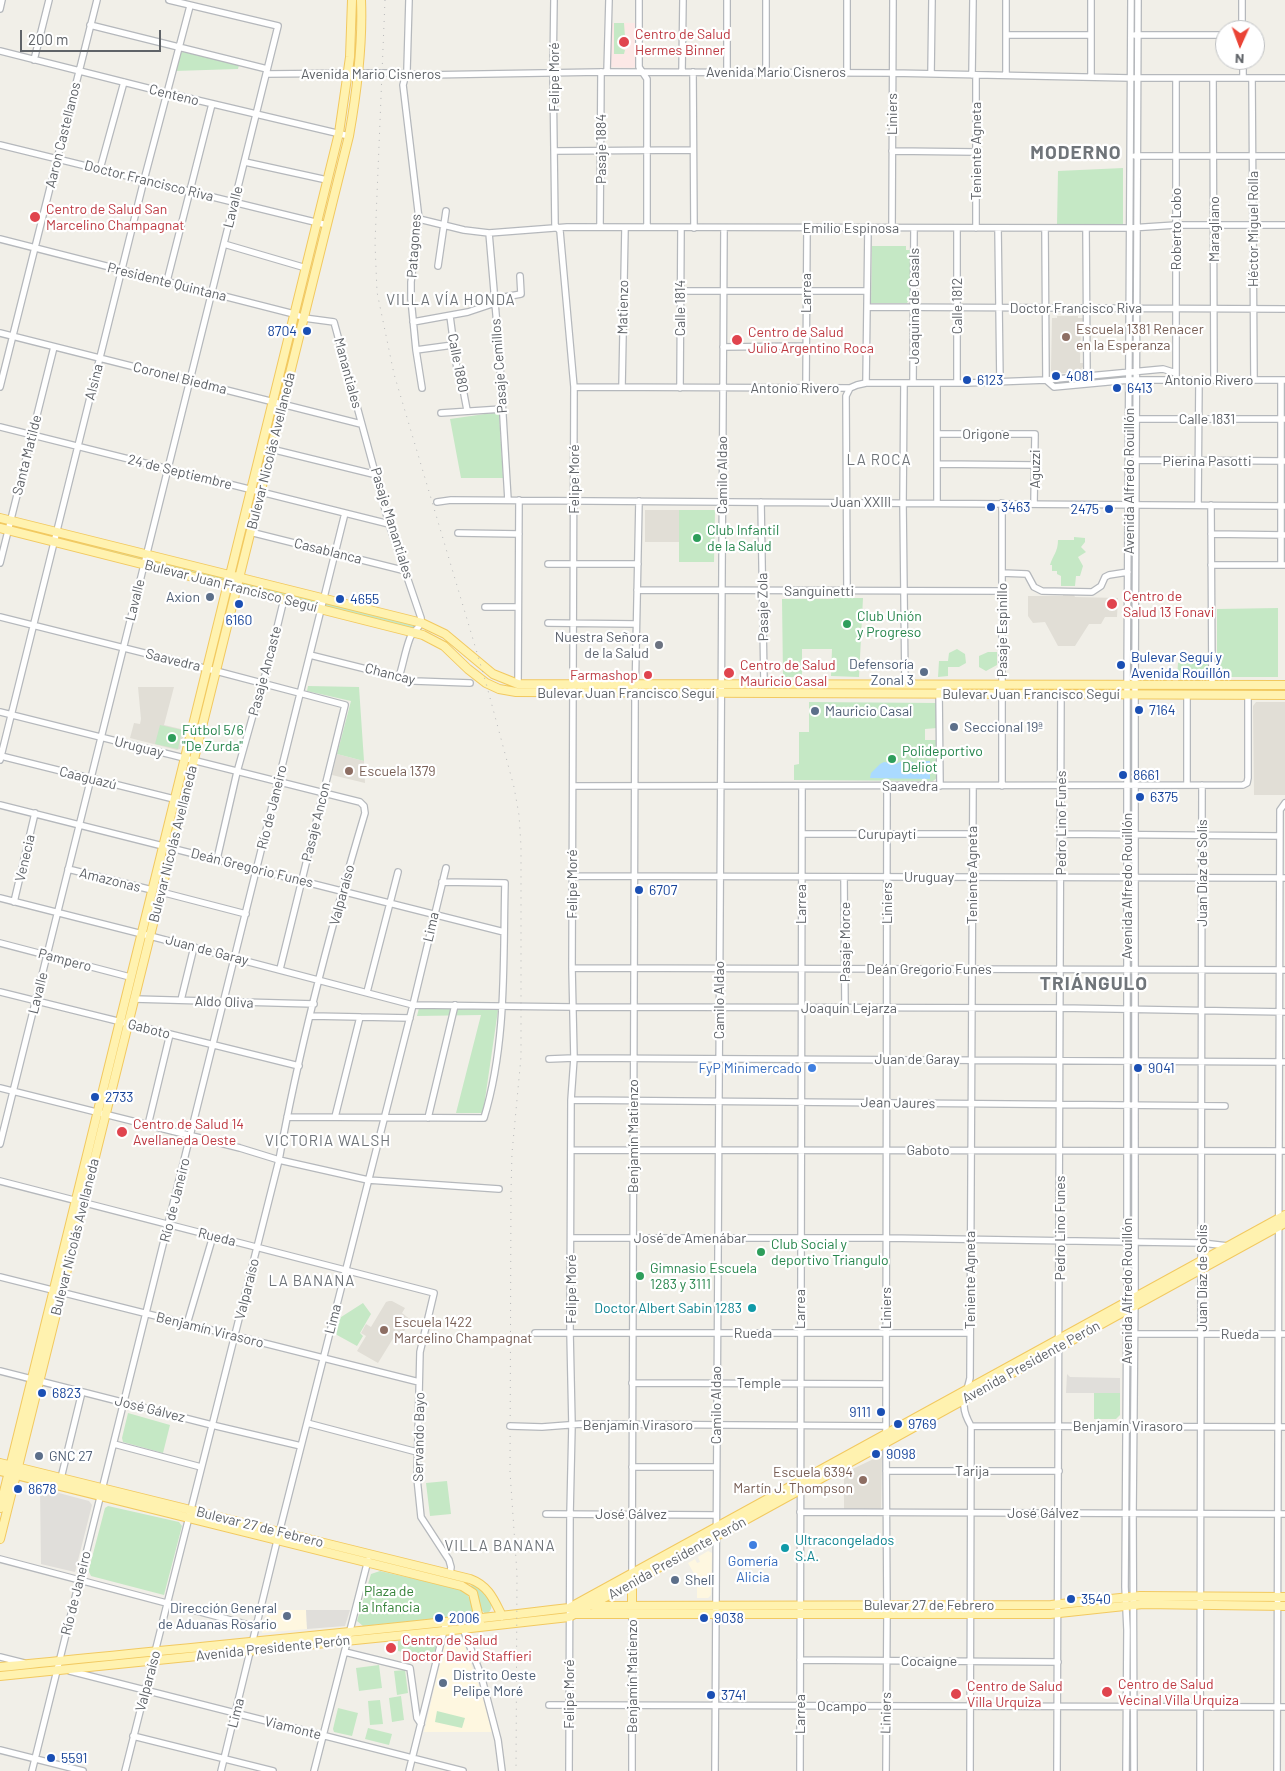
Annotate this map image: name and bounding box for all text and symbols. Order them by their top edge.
scale bar [22,20,164,52]
north arrow [1215,20,1265,70]
place label: Centro de Salud Hermes Binner [635,26,731,58]
text: 200 m [28,30,68,48]
marker: Centro de Salud Hermes Binner [617,35,631,49]
street label: Felipe Moré [546,42,562,112]
text: N [1235,51,1244,68]
street label: Avenida Mario Cisneros [706,64,846,80]
street label: Avenida Mario Cisneros [301,66,441,82]
street label: Aaron Castellanos [42,80,84,190]
street label: Centeno [147,81,201,109]
street label: Liniers [884,93,900,135]
street label: Teniente Agneta [968,102,984,200]
street label: Pasaje 1884 [593,114,609,184]
district label: MODERNO [1029,142,1123,164]
street label: Doctor Francisco Riva [83,157,215,205]
street label: Héctor Miguel Rolla [1245,171,1261,287]
street label: Lavalle [220,184,246,230]
street label: Roberto Lobo [1168,188,1184,270]
street label: Maragliano [1206,196,1222,262]
place label: Centro de Salud San Marcelino Champagnat [46,201,184,233]
marker: Centro de Salud San Marcelino Champagnat [28,210,42,224]
street label: Patagones [403,213,425,279]
street label: Emilio Espinosa [803,220,899,236]
street label: Joaquina de Casals [906,248,922,364]
street label: Presidente Quintana [106,259,228,305]
street label: Larrea [798,273,814,313]
street label: Calle 1812 [949,278,965,334]
street label: Matienzo [614,280,632,334]
street label: Calle 1814 [672,280,688,336]
district label: VILLA VÍA HONDA [384,291,518,309]
street label: Doctor Francisco Riva [1010,300,1142,316]
street label: Pasaje Cemillos [487,318,511,414]
place label: Escuela 1381 Renacer en la Esperanza [1076,321,1204,354]
place label: 8704 [267,323,297,339]
place label: Centro de Salud Julio Argentino Roca [748,324,874,357]
marker: 8704 [301,325,313,337]
marker: Escuela 1381 Renacer en la Esperanza [1060,331,1072,343]
street label: Calle 1880 [444,332,472,394]
marker: Centro de Salud Julio Argentino Roca [730,333,744,347]
street label: Manantiales [331,336,365,410]
street label: Coronel Biedma [131,358,229,398]
street label: Alsina [81,362,107,402]
place label: 4081 [1066,368,1093,384]
marker: 4081 [1050,370,1062,382]
street label: Bulevar Nicolás Avellaneda [243,371,299,531]
place label: 6123 [977,372,1003,388]
street label: Antonio Rivero [1165,372,1253,388]
marker: 6123 [961,374,973,386]
street label: Antonio Rivero [751,380,839,396]
place label: 6413 [1127,380,1153,396]
marker: 6413 [1111,382,1123,394]
street label: Avenida Alfredo Rouillón [1121,408,1137,554]
street label: Calle 1831 [1179,411,1235,427]
street label: Santa Matilde [9,413,45,497]
street label: Origone [962,426,1010,442]
street label: Camilo Aldao [714,436,730,514]
street label: Felipe Moré [566,444,582,514]
street label: Aguzzi [1027,449,1043,489]
street label: 24 de Septiembre [126,451,234,493]
district label: LA ROCA [846,451,912,469]
street label: Pierina Pasotti [1163,453,1251,469]
street label: Pasaje Manantiales [367,465,417,581]
street label: Juan XXIII [831,494,891,510]
place label: 3463 [1001,499,1030,515]
marker: 3463 [985,501,997,513]
place label: 2475 [1070,501,1099,517]
marker: 2475 [1103,503,1115,515]
place label: Club Infantil de la Salud [707,522,779,554]
marker: Club Infantil de la Salud [691,532,703,544]
street label: Casablanca [292,534,364,568]
street label: Bulevar Juan Francisco Seguí [143,556,319,616]
street label: Pasaje Zola [754,573,772,641]
street label: Lavalle [122,577,148,623]
street label: Sanguinetti [784,583,854,599]
street label: Pasaje Espinillo [994,583,1010,677]
place label: Centro de Salud 13 Fonavi [1123,588,1214,620]
place label: Axion [166,589,200,605]
marker: Axion [204,591,216,603]
place label: 4655 [350,591,379,607]
marker: 4655 [334,593,346,605]
marker: Centro de Salud 13 Fonavi [1105,597,1119,611]
marker: 6160 [233,598,245,610]
place label: Club Unión y Progreso [857,608,922,640]
place label: 6160 [226,612,252,628]
marker: Club Unión y Progreso [841,618,853,630]
street label: Pasaje Ancaste [245,624,285,718]
place label: Nuestra Señora de la Salud [555,629,649,662]
marker: Nuestra Señora de la Salud [653,639,665,651]
street label: Saavedra [144,645,202,675]
place label: Bulevar Seguí y Avenida Rouillón [1131,649,1230,682]
place label: Defensoría Zonal 3 [849,656,914,689]
place label: Centro de Salud Mauricio Casal [740,657,836,690]
marker: Bulevar Seguí y Avenida Rouillón [1115,659,1127,671]
street label: Chancay [363,660,417,688]
marker: Centro de Salud Mauricio Casal [722,666,736,680]
marker: Defensoría Zonal 3 [918,666,930,678]
place label: Farmashop [570,667,638,683]
marker: Farmashop [642,669,654,681]
street label: Bulevar Juan Francisco Seguí [537,685,715,701]
street label: Bulevar Juan Francisco Seguí [942,686,1120,702]
place label: 7164 [1149,702,1175,718]
place label: Mauricio Casal [825,703,912,719]
marker: 7164 [1133,704,1145,716]
marker: Mauricio Casal [809,705,821,717]
place label: Seccional 19ª [964,719,1043,735]
marker: Seccional 19ª [948,721,960,733]
place label: Fútbol 5/6 "De Zurda" [182,722,244,754]
marker: Fútbol 5/6 "De Zurda" [166,732,178,744]
street label: Uruguay [113,733,165,761]
place label: Polideportivo Deliot [902,743,983,776]
marker: Polideportivo Deliot [886,753,898,765]
street label: Caaguazú [58,763,118,793]
street label: Río de Janeiro [253,763,291,851]
place label: Escuela 1379 [359,763,436,779]
street label: Bulevar Nicolás Avellaneda [145,764,201,924]
marker: Escuela 1379 [343,765,355,777]
place label: 8661 [1133,767,1159,783]
marker: 8661 [1117,769,1129,781]
street label: Pedro Lino Funes [1053,771,1069,875]
street label: Saavedra [882,778,938,794]
street label: Pasaje Ancon [298,781,334,863]
place label: 6375 [1150,789,1178,805]
marker: 6375 [1134,791,1146,803]
street label: Avenida Alfredo Rouillón [1119,813,1135,959]
street label: Juan Díaz de Solís [1194,819,1210,927]
street label: Curupayti [858,826,916,842]
street label: Teniente Agneta [964,826,980,924]
street label: Venecia [11,833,39,883]
street label: Deán Gregorio Funes [189,845,315,891]
street label: Felipe Moré [564,849,580,919]
street label: Valparaíso [326,863,358,927]
street label: Amazonas [78,864,142,896]
street label: Uruguay [904,869,954,885]
place label: 6707 [649,882,677,898]
street label: Liniers [879,882,895,924]
marker: 6707 [633,884,645,896]
street label: Larrea [793,884,809,924]
street label: Pasaje Morce [837,902,853,982]
street label: Lima [419,910,443,944]
street label: Juan de Garay [164,931,250,969]
street label: Pampero [36,945,94,975]
street label: Camilo Aldao [711,961,727,1039]
street label: Deán Gregorio Funes [866,961,992,977]
street label: Lavalle [25,970,51,1016]
district label: TRIÁNGULO [1039,973,1149,995]
street label: Aldo Oliva [194,993,254,1011]
street label: Joaquín Lejarza [801,1000,897,1016]
street label: Gaboto [126,1016,172,1042]
street label: Juan de Garay [874,1051,960,1067]
place label: FyP Minimercado [699,1060,802,1076]
place label: 9041 [1148,1060,1175,1076]
marker: FyP Minimercado [806,1062,818,1074]
marker: 9041 [1132,1062,1144,1074]
street label: Benjamín Matienzo [625,1079,641,1193]
place label: 2733 [105,1089,134,1105]
marker: 2733 [89,1091,101,1103]
street label: Jean Jaures [860,1094,936,1112]
place label: Centro de Salud 14 Avellaneda Oeste [133,1116,244,1148]
marker: Centro de Salud 14 Avellaneda Oeste [115,1125,129,1139]
district label: VICTORIA WALSH [263,1132,393,1150]
street label: Gaboto [906,1142,950,1158]
street label: Río de Janeiro [156,1156,194,1244]
street label: Bulevar Nicolás Avellaneda [47,1157,103,1317]
street label: Pedro Lino Funes [1052,1176,1068,1280]
street label: Avenida Alfredo Rouillón [1119,1218,1135,1364]
street label: Rueda [196,1224,238,1250]
street label: Juan Díaz de Solís [1194,1224,1210,1332]
street label: José de Amenábar [634,1230,746,1246]
street label: Teniente Agneta [962,1231,978,1329]
place label: Club Social y deportivo Triangulo [771,1236,889,1268]
marker: Club Social y deportivo Triangulo [755,1246,767,1258]
street label: Felipe Moré [563,1254,579,1324]
street label: Valparaíso [231,1257,263,1321]
place label: Gimnasio Escuela 1283 y 3111 [650,1260,757,1292]
marker: Gimnasio Escuela 1283 y 3111 [634,1270,646,1282]
district label: LA BANANA [267,1272,357,1290]
street label: Liniers [878,1287,894,1329]
street label: Larrea [792,1289,808,1329]
place label: Doctor Albert Sabin 1283 [594,1300,742,1316]
street label: Lima [321,1302,345,1336]
marker: Doctor Albert Sabin 1283 [746,1302,758,1314]
street label: Benjamín Virasoro [154,1309,266,1351]
place label: Escuela 1422 Marcelino Champagnat [394,1314,532,1346]
street label: Avenida Presidente Perón [959,1317,1103,1407]
marker: Escuela 1422 Marcelino Champagnat [378,1324,390,1336]
street label: Rueda [734,1325,772,1341]
street label: Rueda [1221,1326,1259,1342]
street label: Camilo Aldao [708,1366,724,1444]
street label: Temple [737,1375,781,1391]
place label: 6823 [52,1385,81,1401]
marker: 6823 [36,1387,48,1399]
street label: José Gálvez [113,1392,187,1426]
street label: Servando Bayo [410,1392,428,1482]
place label: 9111 [849,1404,871,1420]
marker: 9111 [875,1406,887,1418]
place label: 9769 [908,1416,936,1432]
street label: Benjamín Virasoro [583,1417,693,1433]
marker: 9769 [892,1418,904,1430]
street label: Benjamín Virasoro [1073,1418,1183,1434]
place label: 9098 [886,1446,916,1462]
place label: GNC 27 [49,1448,92,1464]
marker: 9098 [870,1448,882,1460]
marker: GNC 27 [33,1450,45,1462]
street label: Tarija [955,1463,989,1479]
place label: Escuela 6394 Martín J. Thompson [733,1464,853,1496]
marker: Escuela 6394 Martín J. Thompson [857,1474,869,1486]
place label: 8678 [28,1481,56,1497]
marker: 8678 [12,1483,24,1495]
street label: Bulevar 27 de Febrero [195,1503,325,1551]
street label: José Gálvez [1007,1505,1079,1521]
street label: José Gálvez [595,1506,667,1522]
street label: Avenida Presidente Perón [605,1513,749,1603]
place label: Ultracongelados S.A. [795,1532,894,1564]
district label: VILLA BANANA [443,1537,557,1555]
marker: Gomería Alicia [747,1539,759,1551]
marker: Ultracongelados S.A. [779,1542,791,1554]
street label: Río de Janeiro [57,1549,95,1637]
place label: Gomería Alicia [728,1553,778,1585]
place label: Shell [685,1572,715,1588]
marker: Shell [669,1574,681,1586]
park label: Plaza de la Infancia [358,1583,420,1615]
place label: 3540 [1081,1591,1111,1607]
marker: 3540 [1065,1593,1077,1605]
street label: Bulevar 27 de Febrero [864,1597,994,1613]
place label: Dirección General de Aduanas Rosario [158,1600,277,1632]
marker: Dirección General de Aduanas Rosario [281,1610,293,1622]
place label: 2006 [449,1610,480,1626]
place label: 9038 [714,1610,744,1626]
marker: 2006 [433,1612,445,1624]
marker: 9038 [698,1612,710,1624]
street label: Benjamín Matienzo [624,1619,640,1733]
street label: Avenida Presidente Perón [195,1632,351,1664]
place label: Centro de Salud Doctor David Staffieri [402,1632,532,1664]
marker: Centro de Salud Doctor David Staffieri [384,1641,398,1655]
street label: Valparaíso [132,1649,164,1713]
street label: Cocaigne [901,1653,957,1669]
street label: Felipe Moré [561,1659,577,1729]
place label: Distrito Oeste Pelipe Moré [453,1667,536,1700]
place label: Centro de Salud Vecinal Villa Urquiza [1118,1676,1239,1708]
marker: Distrito Oeste Pelipe Moré [437,1677,449,1689]
place label: Centro de Salud Villa Urquiza [967,1678,1063,1710]
marker: Centro de Salud Vecinal Villa Urquiza [1100,1685,1114,1699]
place label: 3741 [721,1687,746,1703]
marker: Centro de Salud Villa Urquiza [949,1687,963,1701]
marker: 3741 [705,1689,717,1701]
street label: Liniers [877,1692,895,1734]
street label: Larrea [792,1694,808,1734]
street label: Lima [224,1696,248,1730]
street label: Ocampo [817,1698,867,1714]
street label: Viamonte [263,1713,323,1743]
place label: 5591 [61,1750,87,1766]
marker: 5591 [45,1752,57,1764]

